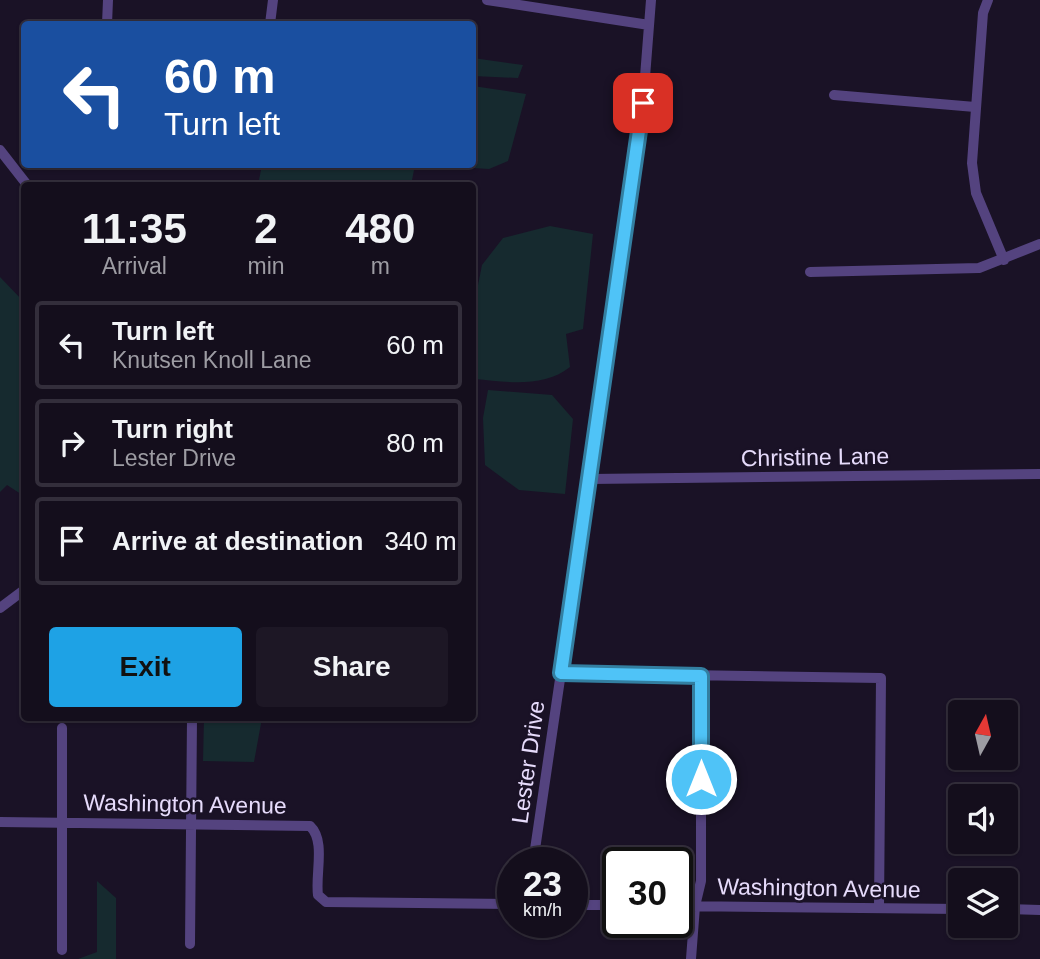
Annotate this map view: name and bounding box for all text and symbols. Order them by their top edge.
icon: left [49,49,140,140]
text: 60 m [164,49,276,103]
pin [613,73,673,133]
icon: arrive [624,84,662,122]
text: Turn left [164,106,280,142]
text: 11:35 [82,205,187,252]
text: 2 [254,205,278,252]
text: 480 [345,205,415,252]
text: Arrival [102,253,167,279]
text: min [247,253,285,279]
text: m [371,253,390,279]
text: Turn left [112,316,214,346]
icon: left [53,326,91,364]
text: 60 m [386,330,444,360]
text: Knutsen Knoll Lane [112,347,312,373]
text: Turn right [112,414,233,444]
icon: right [53,424,91,462]
text: 80 m [386,428,444,458]
street label: Christine Lane [741,443,889,471]
text: Lester Drive [112,445,236,471]
icon: arrive [53,522,91,560]
text: Arrive at destination [112,526,363,556]
text: 340 m [384,526,457,556]
button: Exit [49,627,242,707]
button: Share [256,627,448,707]
street label: Lester Drive [506,699,550,825]
north arrow [948,700,1018,770]
map controls [948,700,1018,938]
position arrow [664,742,738,816]
button: sound [948,784,1018,854]
street label: Washington Avenue [83,789,287,819]
speed limit sign: 30 [602,847,693,938]
text: 23 [523,864,562,903]
button: layers [948,868,1018,938]
street label: Washington Avenue [717,873,921,903]
text: km/h [523,900,562,920]

